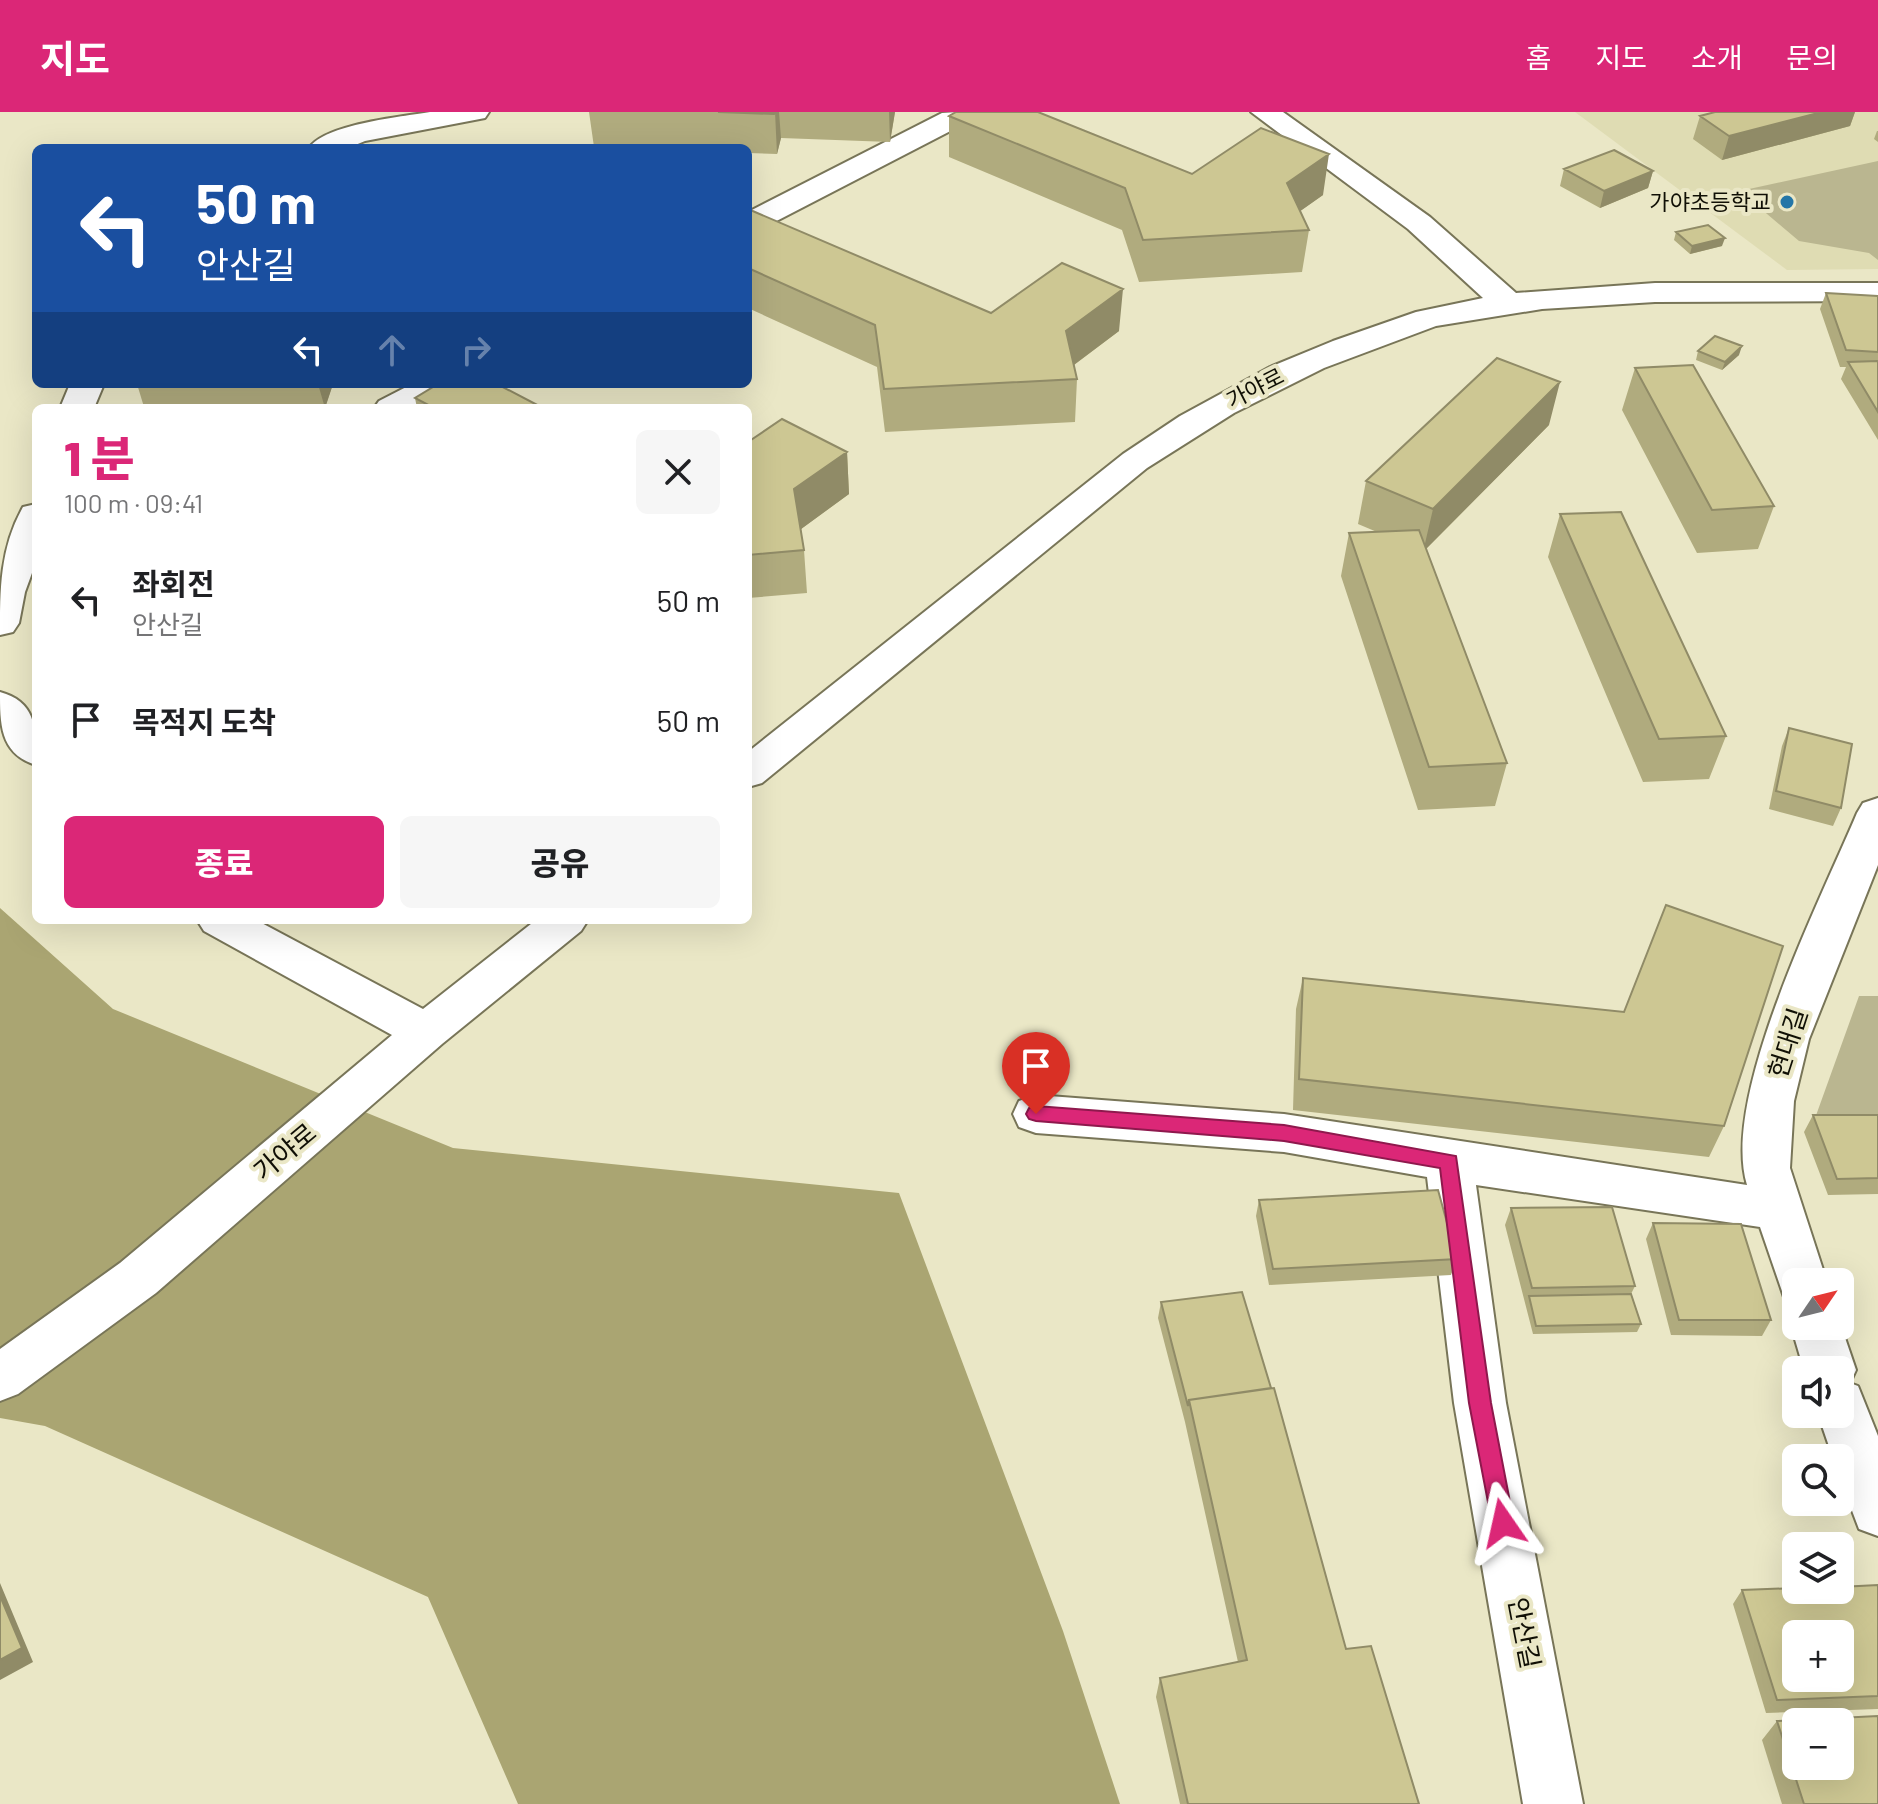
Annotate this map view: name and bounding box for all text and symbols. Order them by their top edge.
text: 지도 [40,35,110,81]
text: 홈 [1526,40,1551,74]
text: 지도 [1595,40,1647,74]
text: 소개 [1691,40,1742,74]
text: 문의 [1786,40,1838,74]
text: 50 m [196,168,316,235]
icon: left [64,176,168,280]
place label: 가야초등학교 [1650,188,1771,214]
marker: 가야초등학교 [1778,193,1796,211]
text: 안산길 [196,242,295,285]
icon: left [286,328,330,372]
icon: ahead [370,328,414,372]
icon: right [454,328,498,372]
street label: 가야로 [1222,362,1288,412]
text: 1 분 [64,428,135,486]
button: close [636,430,720,514]
text: 100 m · 09:41 [64,487,203,518]
text: 좌회전 [132,565,215,601]
icon: left [64,578,108,622]
text: 50 m [657,582,720,618]
text: 안산길 [132,608,204,639]
icon: arrive [64,698,108,742]
text: 50 m [657,702,720,738]
text: 목적지 도착 [132,703,276,739]
button: 종료 [64,816,384,908]
button: 공유 [400,816,720,908]
street label: 현대길 [1761,1004,1812,1081]
pin [1002,1032,1070,1114]
icon: arrive [1014,1044,1058,1088]
street label: 가야로 [247,1116,321,1186]
north arrow [1782,1268,1854,1340]
map controls [1782,1268,1854,1780]
button: sound [1782,1356,1854,1428]
button: search [1782,1444,1854,1516]
position arrow [1461,1481,1545,1565]
button: layers [1782,1532,1854,1604]
street label: 안산길 [1503,1595,1548,1671]
button: + [1782,1620,1854,1692]
button: − [1782,1708,1854,1780]

